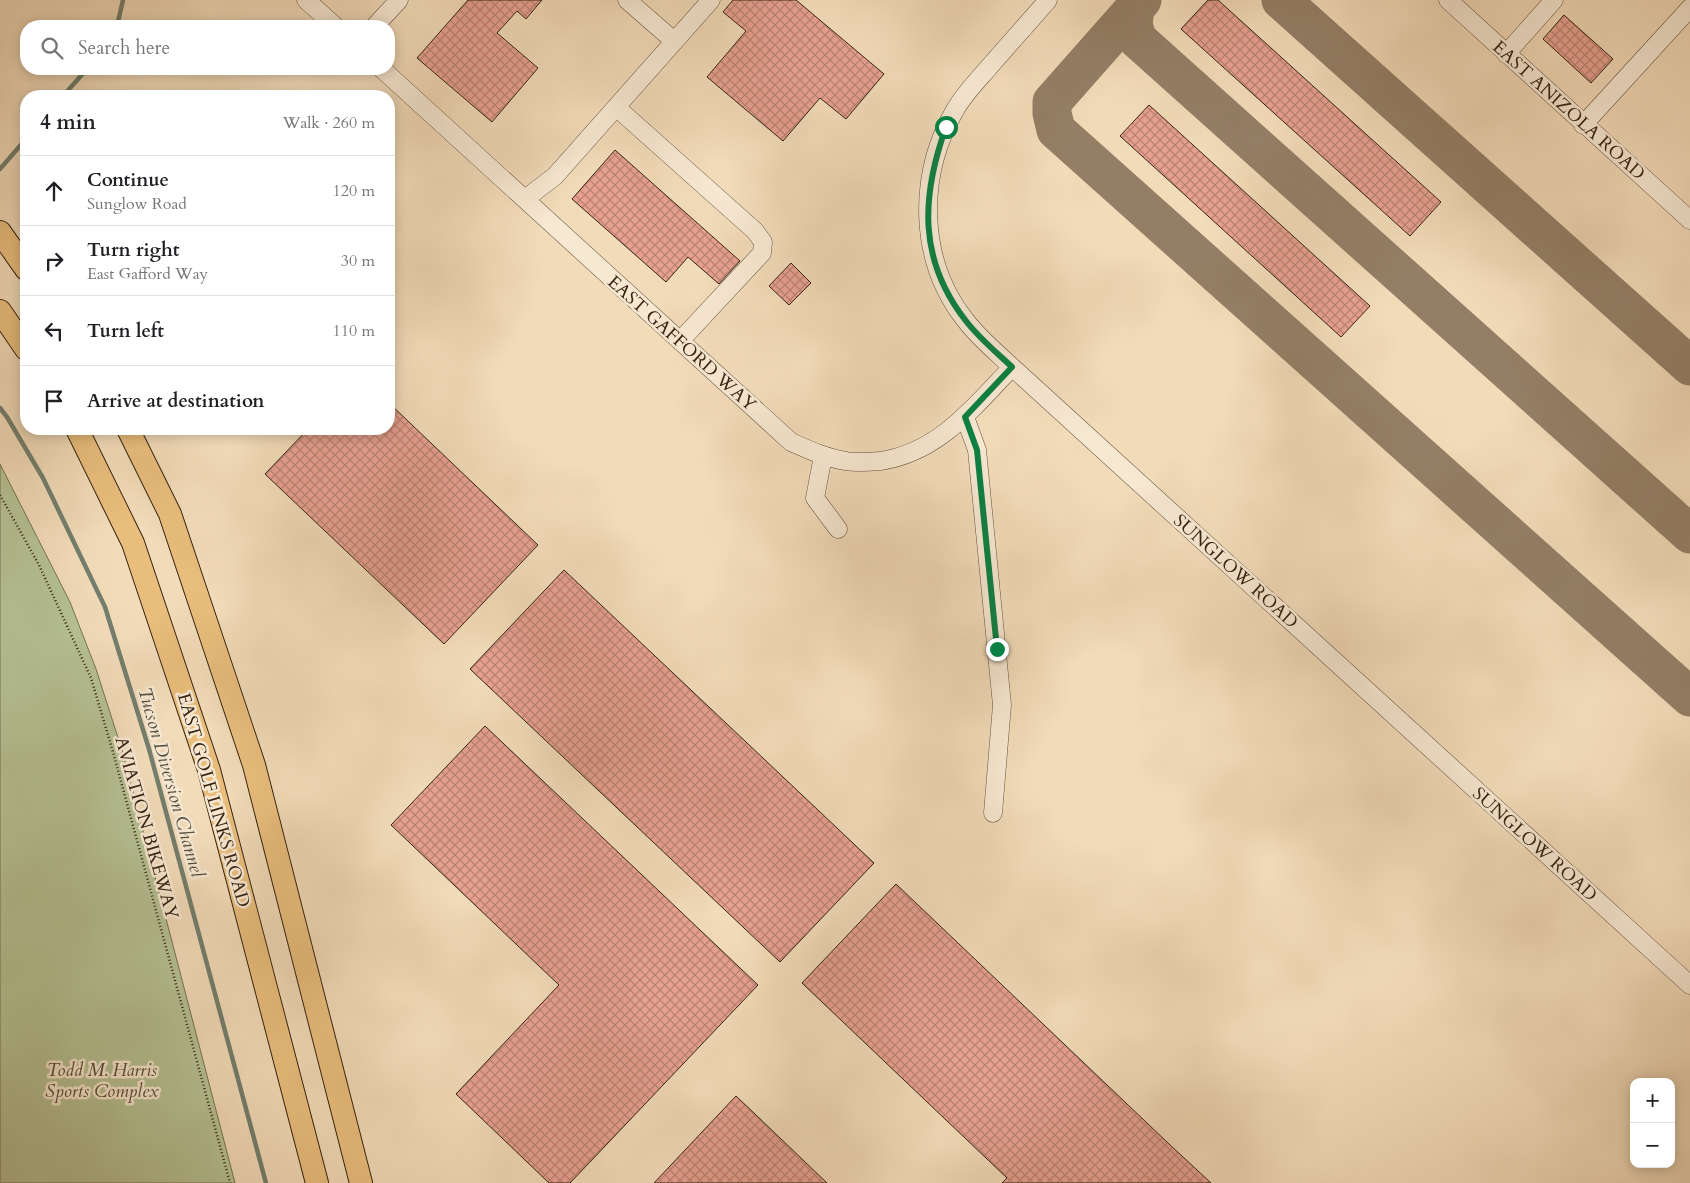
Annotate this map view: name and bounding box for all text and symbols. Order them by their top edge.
search box [20,20,395,75]
icon: search [38,34,66,62]
text: Search here [78,35,170,61]
street label: EAST ANIZOLA ROAD [1487,35,1650,186]
text: 4 min [40,108,96,137]
text: Walk · 260 m [283,112,375,134]
route start [935,116,958,139]
text: Continue [87,167,169,193]
icon: ahead [40,177,68,205]
text: 120 m [333,180,375,202]
text: Sunglow Road [87,193,187,215]
text: Turn right [87,237,179,263]
icon: right [40,247,68,275]
text: 30 m [341,250,375,272]
text: East Gafford Way [87,263,208,285]
street label: EAST GAFFORD WAY [602,270,762,417]
icon: left [40,317,68,345]
text: Turn left [87,318,164,344]
text: 110 m [333,320,375,342]
icon: arrive [40,387,68,415]
text: Arrive at destination [87,388,264,414]
street label: SUNGLOW ROAD [1168,509,1303,634]
route end [986,638,1009,661]
water label: Tucson Diversion Channel [131,684,211,881]
street label: EAST GOLF LINKS ROAD [171,690,256,910]
street label: AVIATION BIKEWAY [108,734,185,923]
street label: SUNGLOW ROAD [1467,782,1602,907]
park label: Todd M. Harris Sports Complex [45,1058,159,1104]
map controls [1630,1078,1675,1168]
button: + [1630,1078,1675,1123]
button: − [1630,1123,1675,1168]

